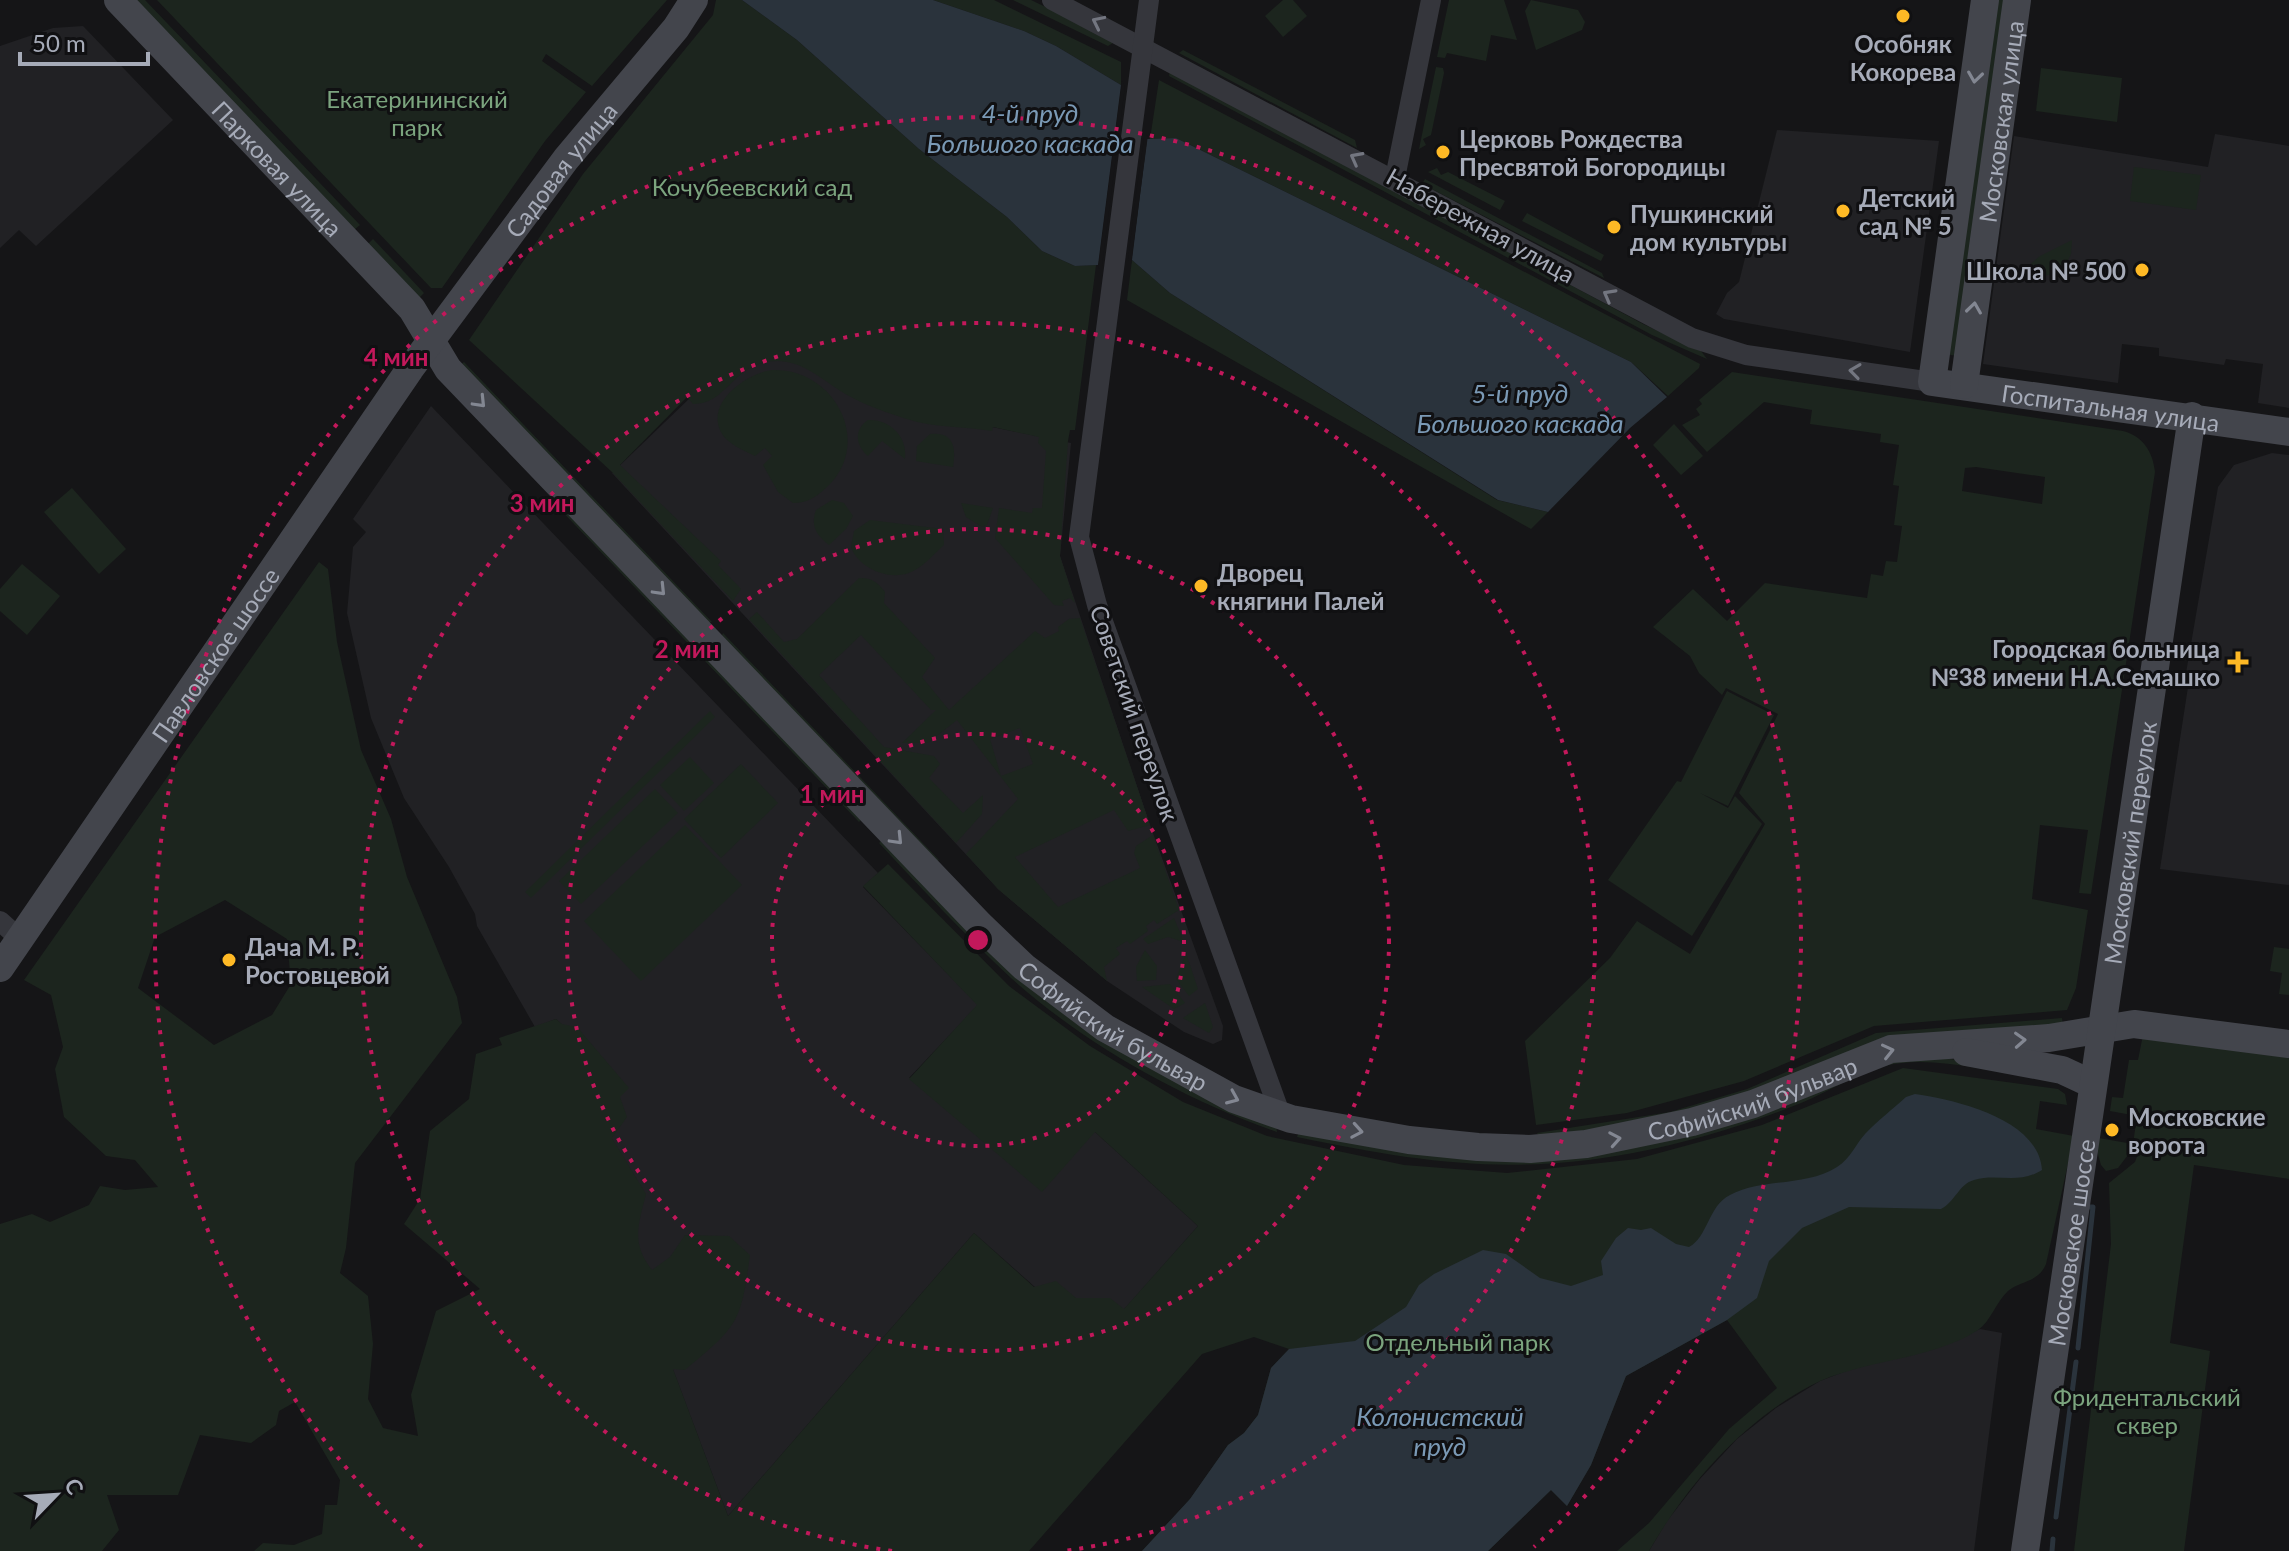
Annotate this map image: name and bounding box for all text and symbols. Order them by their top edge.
marker: Особняк Кокорева [1894,7,1912,25]
scale bar [20,16,148,66]
one-way arrow [1091,17,1106,32]
street label: Московская улица [1972,19,2029,224]
text: 50 m [32,28,86,57]
place label: Особняк Кокорева [1850,29,1956,86]
one-way arrow [1967,70,1984,84]
park label: Екатерининский парк [326,84,508,141]
street label: Парковая улица [207,94,349,242]
street label: Садовая улица [499,96,622,243]
water label: 4-й пруд Большого каскада [926,97,1134,159]
place label: Церковь Рождества Пресвятой Богородицы [1459,124,1726,181]
marker: Церковь Рождества Пресвятой Богородицы [1434,143,1452,161]
one-way arrow [1350,152,1364,167]
street label: Набережная улица [1382,161,1580,289]
park label: Кочубеевский сад [652,172,853,201]
place label: Детский сад № 5 [1859,183,1955,240]
place label: Пушкинский дом культуры [1630,199,1787,256]
marker: Детский сад № 5 [1834,202,1852,220]
marker: Пушкинский дом культуры [1605,218,1623,236]
place label: Школа № 500 [1966,256,2126,285]
marker: Школа № 500 [2133,261,2151,279]
one-way arrow [1604,289,1618,305]
one-way arrow [1965,301,1982,314]
text: 4 мин [364,342,428,371]
one-way arrow [1848,363,1862,380]
water label: 5-й пруд Большого каскада [1416,377,1624,439]
street label: Госпитальная улица [2000,377,2221,437]
one-way arrow [471,393,485,407]
text: 3 мин [510,488,574,517]
place label: Дворец княгини Палей [1217,558,1384,615]
street label: Павловское шоссе [145,562,285,747]
marker: Дворец княгини Палей [1192,577,1210,595]
one-way arrow [650,581,665,595]
street label: Советский переулок [1084,601,1186,825]
text: 2 мин [655,634,719,663]
place label: Городская больница №38 имени Н.А.Семашко [1930,634,2220,691]
marker: Городская больница №38 имени Н.А.Семашко [2227,651,2249,673]
street label: Московский переулок [2097,718,2162,966]
text: 1 мин [800,779,864,808]
one-way arrow [888,830,903,844]
centre of rings [964,926,992,954]
place label: Дача М. Р. Ростовцевой [245,932,390,989]
marker: Дача М. Р. Ростовцевой [220,951,238,969]
street label: Софийский бульвар [1013,954,1213,1096]
one-way arrow [2014,1031,2027,1048]
one-way arrow [1881,1043,1895,1060]
street label: Софийский бульвар [1645,1050,1861,1145]
one-way arrow [1225,1089,1239,1105]
place label: Московские ворота [2128,1102,2266,1159]
marker: Московские ворота [2103,1121,2121,1139]
one-way arrow [1350,1122,1364,1139]
one-way arrow [1608,1131,1622,1148]
street label: Московское шоссе [2041,1137,2100,1348]
park label: Отдельный парк [1365,1327,1551,1356]
park label: Фридентальский сквер [2053,1382,2241,1439]
water label: Колонистский пруд [1356,1400,1524,1462]
north arrow [16,1455,96,1535]
text: С [59,1474,90,1499]

